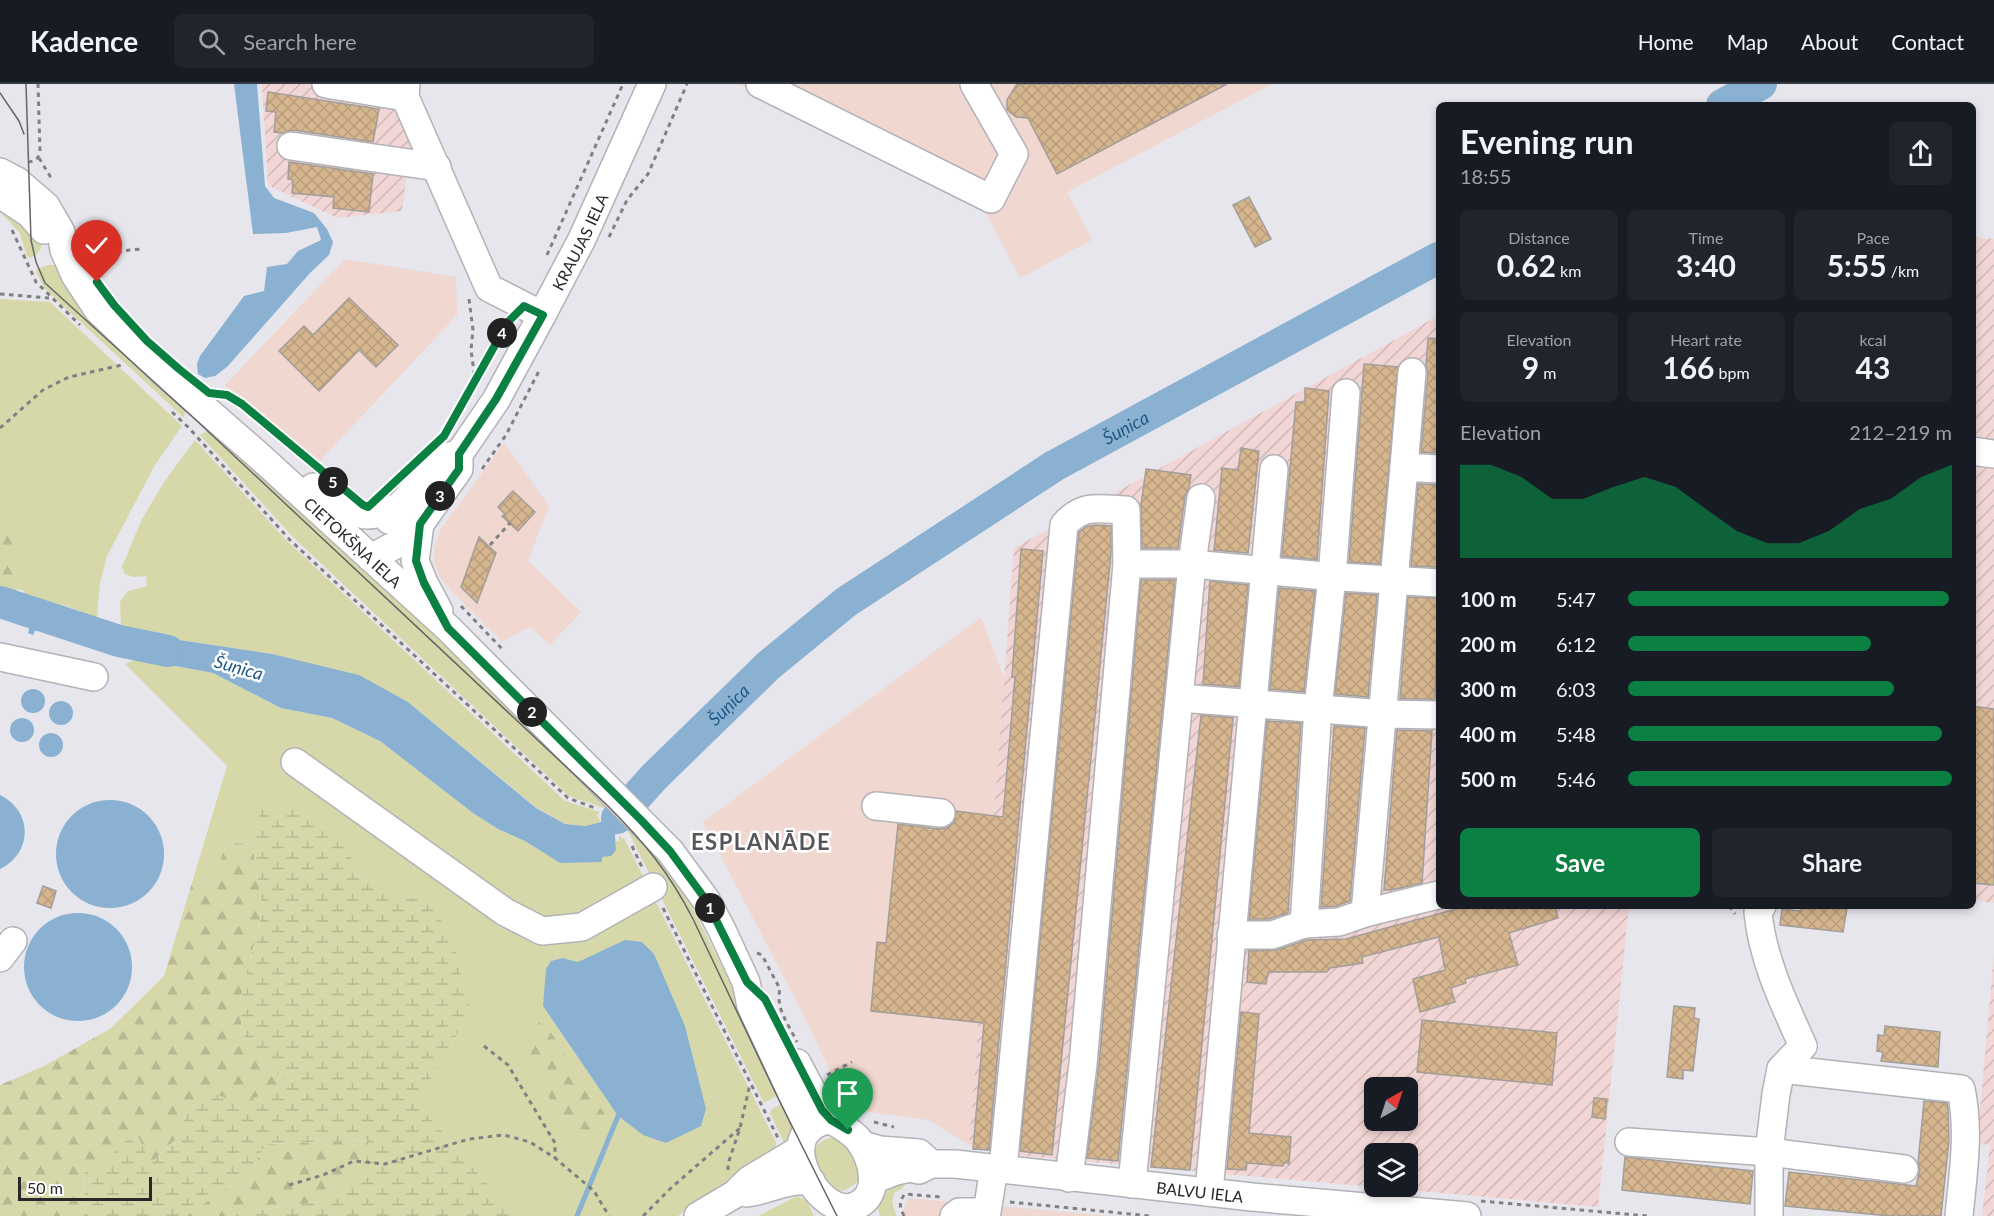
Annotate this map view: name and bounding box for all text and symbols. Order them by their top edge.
search box [174,14,594,68]
text: Kadence [30,24,138,58]
icon: search [195,25,228,58]
text: Search here [243,28,357,55]
text: Home [1638,29,1694,54]
text: Map [1727,29,1768,54]
text: About [1801,29,1858,54]
text: Contact [1891,29,1964,54]
text: Evening run [1460,121,1634,161]
button: share [1889,122,1952,185]
text: 18:55 [1460,164,1511,188]
street label: KRAUJAS IELA [547,190,611,293]
pin [71,220,122,282]
text: Distance [1508,228,1570,247]
text: Time [1689,228,1723,247]
text: Pace [1856,228,1890,247]
icon: check [80,229,113,262]
text: 0.62 [1497,247,1556,283]
text: 3:40 [1676,247,1736,283]
text: 5:55 [1827,247,1887,283]
text: km [1556,261,1581,280]
text: /km [1887,261,1919,280]
pin: 4 [487,318,517,348]
text: 4 [497,323,507,342]
text: Elevation [1507,330,1572,349]
text: Heart rate [1670,330,1742,349]
text: kcal [1859,330,1887,349]
text: 9 [1522,349,1539,385]
text: 166 [1662,349,1715,385]
text: 43 [1856,349,1890,385]
text: m [1539,363,1556,382]
text: bpm [1715,363,1750,382]
water label: Šuņica [1098,406,1152,449]
text: Elevation [1460,420,1541,444]
text: 212–219 m [1849,420,1952,444]
pin: 5 [318,467,348,497]
text: 5 [328,472,338,491]
pin: 3 [425,481,455,511]
text: 3 [435,486,445,505]
street label: CIETOKŠŅA IELA [301,493,406,591]
text: 100 m [1460,587,1516,611]
text: 5:47 [1556,587,1596,611]
text: 200 m [1460,632,1516,656]
text: 6:12 [1556,632,1596,656]
water label: Šuņica [212,650,266,684]
text: 300 m [1460,677,1516,701]
text: 6:03 [1556,677,1596,701]
water label: Šuņica [703,679,754,730]
pin: 2 [517,697,547,727]
text: 2 [527,702,537,721]
text: 400 m [1460,722,1516,746]
text: 5:48 [1556,722,1596,746]
text: 500 m [1460,767,1516,791]
text: 5:46 [1556,767,1596,791]
district label: ESPLANĀDE [691,828,831,855]
button: Save [1460,828,1700,897]
button: Share [1712,828,1952,897]
pin: 1 [695,893,725,923]
text: 1 [705,898,715,917]
pin [822,1068,873,1130]
icon: arrive [831,1077,864,1110]
north arrow [1364,1077,1418,1131]
map controls [1364,1077,1418,1197]
button: layers [1364,1143,1418,1197]
scale bar [18,1174,152,1202]
street label: BALVU IELA [1155,1177,1244,1205]
text: 50 m [27,1178,63,1197]

